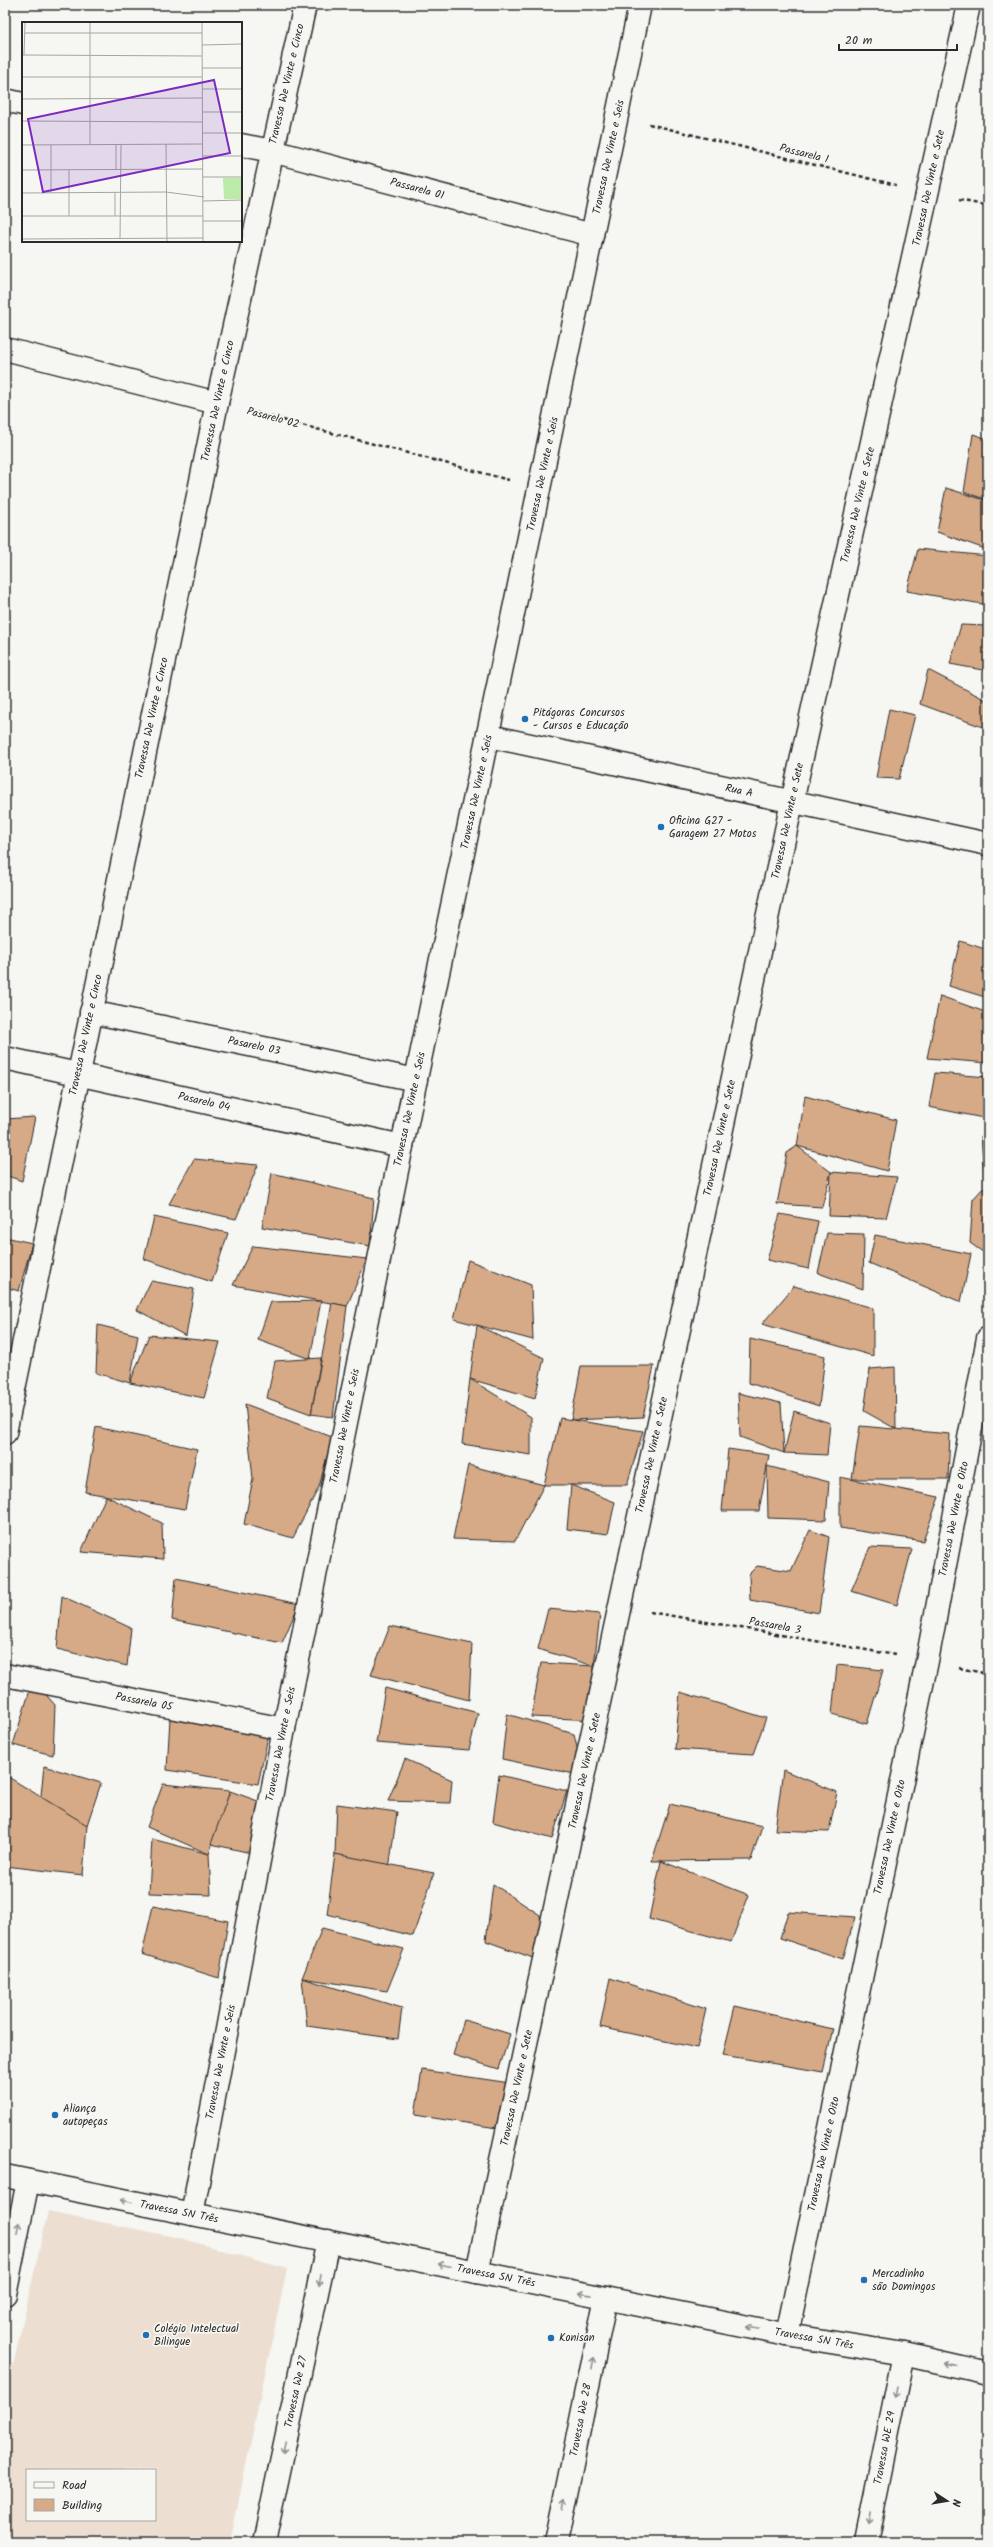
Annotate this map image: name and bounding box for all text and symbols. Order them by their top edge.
inset map [22,22,242,242]
street label: Travessa We Vinte e Cinco [264,22,310,146]
scale bar [839,26,957,52]
text: 20 m [845,31,873,50]
street label: Travessa We Vinte e Seis [588,98,630,216]
street label: Travessa We Vinte e Sete [908,128,950,248]
street label: Passarela 1 [778,139,830,169]
street label: Passarela 01 [388,173,446,205]
street label: Travessa We Vinte e Cinco [196,339,240,463]
street label: Pasarelo 02 [245,402,301,434]
street label: Travessa We Vinte e Seis [522,415,564,533]
street label: Travessa We Vinte e Sete [836,445,880,565]
street label: Travessa We Vinte e Cinco [130,656,174,780]
place label: Pitágoras Concursos - Cursos e Educação [533,704,628,735]
marker: Pitágoras Concursos - Cursos e Educação [520,714,530,724]
street label: Travessa We Vinte e Seis [456,733,498,851]
street label: Travessa We Vinte e Sete [767,761,809,881]
street label: Rua A [723,779,755,803]
place label: Oficina G27 - Garagem 27 Motos [669,812,757,843]
marker: Oficina G27 - Garagem 27 Motos [656,822,666,832]
street label: Travessa We Vinte e Cinco [64,973,108,1097]
street label: Pasarelo 03 [226,1032,282,1060]
street label: Travessa We Vinte e Seis [389,1050,431,1168]
street label: Travessa We Vinte e Sete [699,1078,741,1198]
street label: Pasarelo 04 [176,1087,232,1117]
street label: Travessa We Vinte e Seis [325,1367,365,1485]
street label: Travessa We Vinte e Sete [631,1395,673,1515]
street label: Travessa We Vinte e Oito [934,1460,974,1578]
street label: Passarela 3 [747,1613,803,1639]
street label: Travessa We Vinte e Seis [261,1685,301,1803]
street label: Passarela 05 [114,1688,175,1717]
street label: Travessa We Vinte e Sete [564,1711,606,1831]
street label: Travessa We Vinte e Oito [869,1778,911,1896]
street label: Travessa We Vinte e Seis [201,2003,241,2121]
street label: Travessa We Vinte e Sete [496,2028,538,2148]
street label: Travessa We Vinte e Oito [803,2095,845,2213]
place label: Aliança autopeças [63,2100,108,2131]
marker: Aliança autopeças [50,2110,60,2120]
street label: Travessa SN Três [138,2196,220,2229]
one-way arrow [120,2197,133,2205]
one-way arrow [15,2222,23,2235]
street label: Travessa SN Três [455,2260,537,2293]
one-way arrow [438,2261,451,2269]
place label: Mercadinho são Domingos [872,2265,936,2296]
one-way arrow [315,2273,323,2286]
marker: Mercadinho são Domingos [859,2275,869,2285]
one-way arrow [579,2289,592,2297]
place label: Colégio Intelectual Bilingue [154,2320,239,2351]
street label: Travessa SN Três [773,2323,855,2355]
one-way arrow [747,2324,760,2332]
place label: Konisan [559,2329,595,2347]
marker: Colégio Intelectual Bilingue [141,2330,151,2340]
marker: Konisan [546,2333,556,2343]
street label: Travessa We 27 [280,2354,313,2429]
one-way arrow [589,2357,597,2370]
one-way arrow [944,2360,957,2368]
street label: Travessa We 28 [565,2382,597,2458]
one-way arrow [892,2385,900,2398]
street label: Travessa WE 29 [869,2409,901,2486]
one-way arrow [279,2441,287,2454]
legend [26,2469,156,2521]
text: Road [62,2476,87,2495]
north arrow [927,2481,967,2521]
text: Building [62,2496,102,2515]
one-way arrow [560,2498,568,2511]
text: N [946,2498,965,2508]
one-way arrow [866,2513,874,2526]

